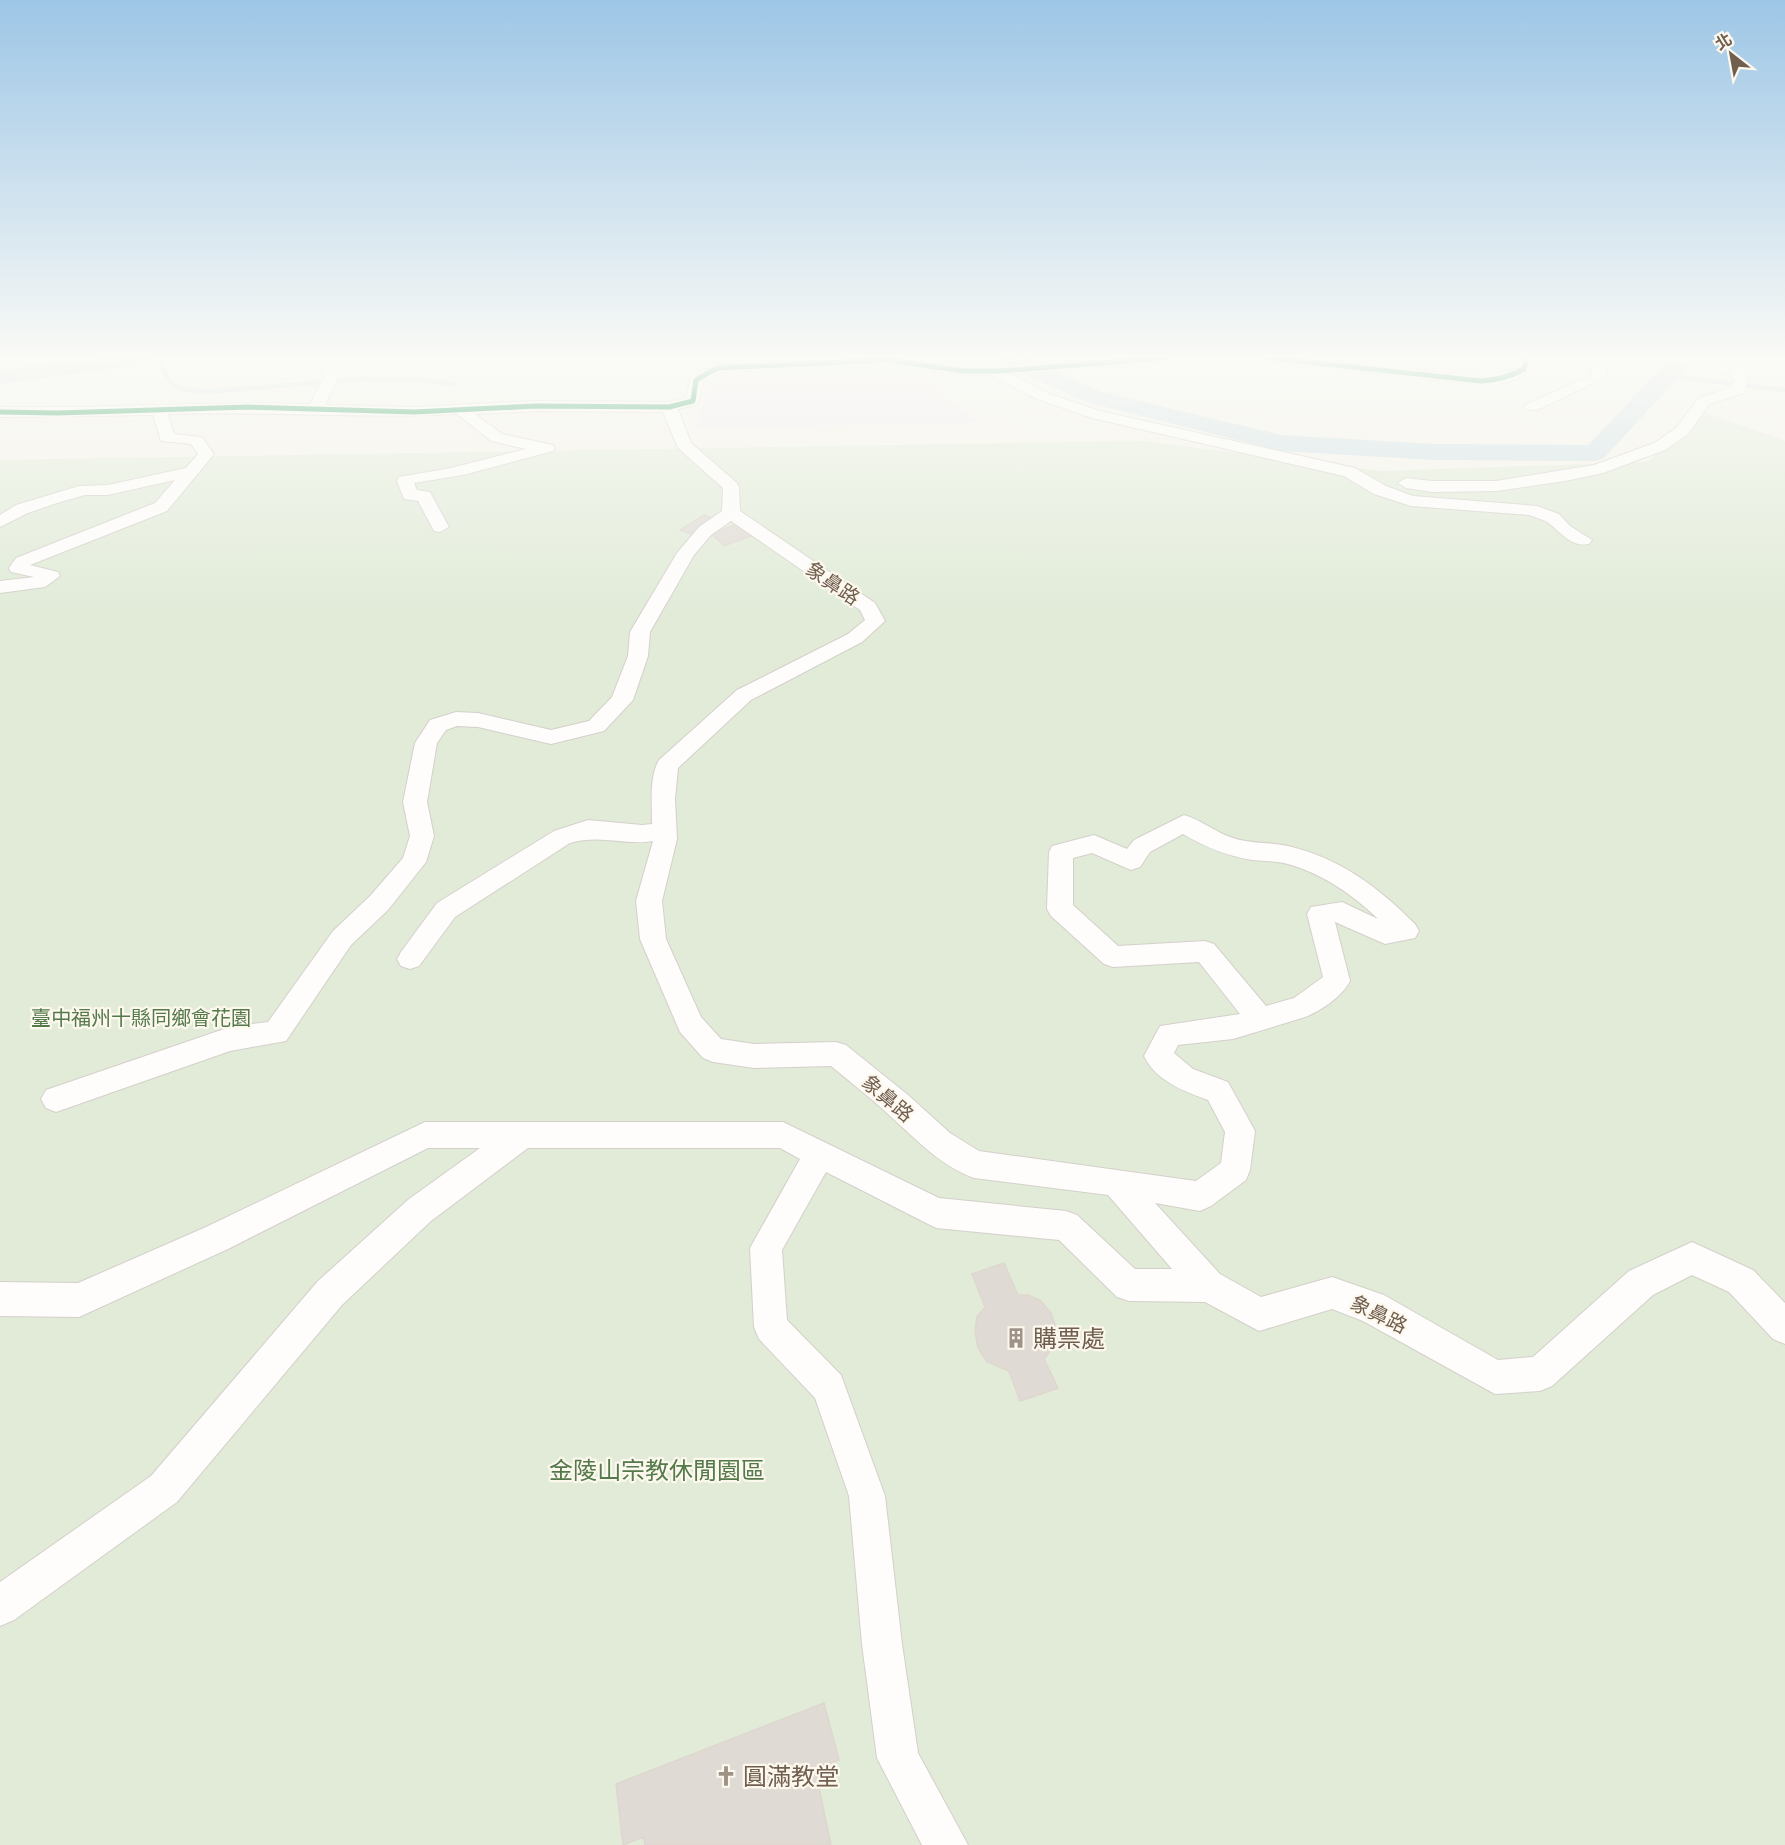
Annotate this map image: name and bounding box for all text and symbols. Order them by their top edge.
north arrow [1701,24,1761,84]
text: 北 [1711,28,1735,54]
street label: 象鼻路 [801,555,865,611]
park label: 臺中福州十縣同鄉會花園 [31,1004,251,1031]
street label: 象鼻路 [856,1068,920,1128]
street label: 象鼻路 [1346,1289,1412,1339]
place label: 購票處 [1033,1322,1105,1354]
building icon: 購票處 [1004,1326,1028,1350]
park label: 金陵山宗教休閒園區 [549,1454,765,1486]
place label: 圓滿教堂 [743,1760,839,1792]
church icon: 圓滿教堂 [714,1764,738,1788]

